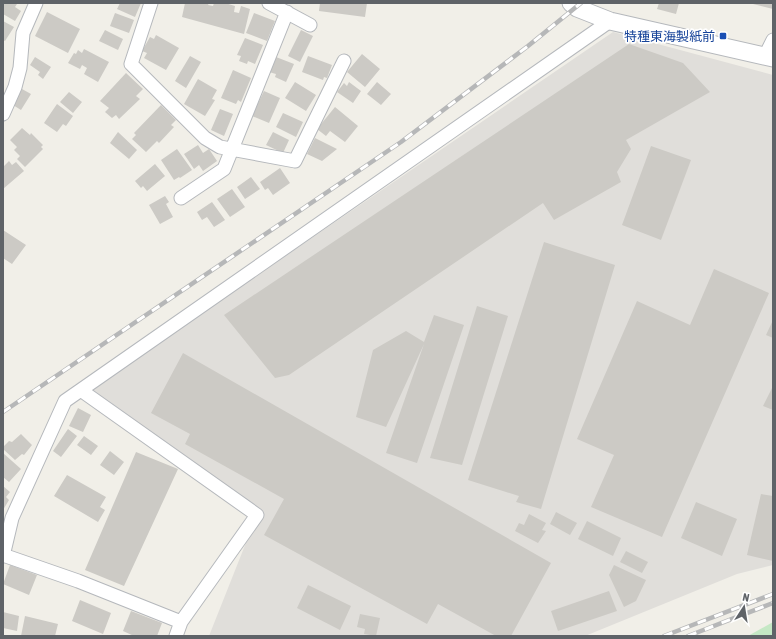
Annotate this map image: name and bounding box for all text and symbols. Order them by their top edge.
place label: 特種東海製紙前 [624,29,715,44]
marker: 特種東海製紙前 [718,31,728,41]
north arrow [724,587,764,627]
text: N [742,591,751,604]

